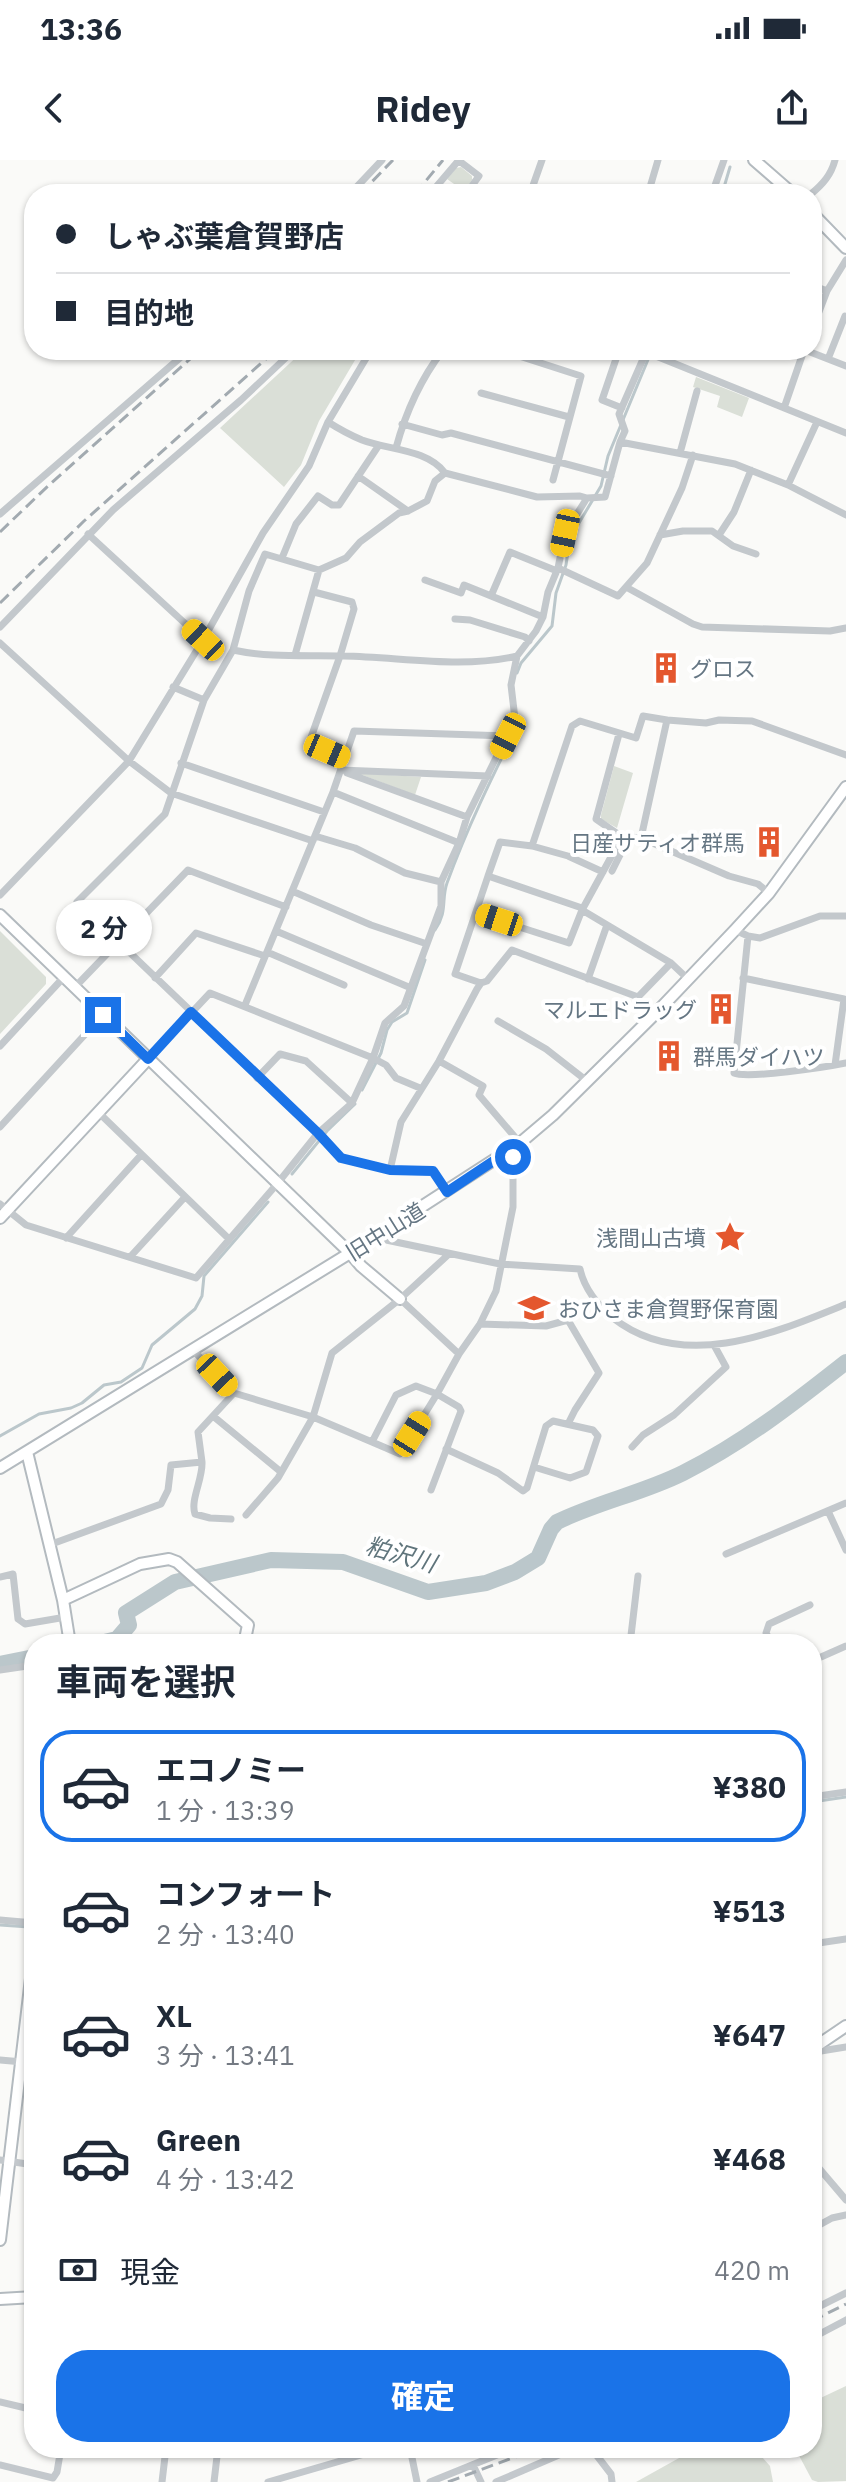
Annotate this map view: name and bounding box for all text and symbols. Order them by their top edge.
text: 13:36 [40,9,122,48]
text: Ridey [375,85,471,132]
icon: back [32,86,76,130]
icon: share [770,86,814,130]
text: しゃぶ葉倉賀野店 [104,216,344,255]
text: 目的地 [104,293,194,332]
car [548,507,582,559]
car [177,615,229,665]
building icon: グロス [649,651,683,685]
place label: グロス [690,654,756,683]
car [486,709,530,763]
car [300,731,354,771]
building icon: 日産サティオ群馬 [752,825,786,859]
place label: 日産サティオ群馬 [570,828,745,857]
callout: 2 分 [55,899,151,955]
car [472,901,526,939]
text: 2 分 [80,911,128,945]
building icon: マルエドラッグ [704,992,738,1026]
place label: マルエドラッグ [543,995,697,1024]
route end [85,997,121,1033]
building icon: 群馬ダイハツ [652,1039,686,1073]
place label: 群馬ダイハツ [693,1042,825,1071]
route start [495,1139,531,1175]
street label: 旧中山道 [340,1195,430,1267]
place icon: 浅間山古墳 [713,1220,747,1254]
place label: 浅間山古墳 [596,1223,706,1252]
school or university icon: おひさま倉賀野保育園 [517,1291,551,1325]
place label: おひさま倉賀野保育園 [558,1294,778,1323]
car [192,1349,242,1401]
car [389,1407,435,1461]
water label: 粕沢川 [362,1529,443,1580]
text: 車両を選択 [56,1658,236,1705]
icon: car [60,1750,132,1822]
text: エコノミー [156,1750,306,1789]
text: ¥380 [713,1767,786,1806]
text: 1 分 · 13:39 [156,1793,294,1827]
icon: car [60,1874,132,1946]
text: コンフォート [156,1874,335,1913]
text: ¥513 [713,1891,786,1930]
text: 2 分 · 13:40 [156,1917,294,1951]
text: XL [156,1996,192,2035]
icon: car [60,1998,132,2070]
text: ¥647 [713,2015,786,2054]
text: 3 分 · 13:41 [156,2038,294,2072]
text: Green [156,2120,241,2159]
icon: car [60,2122,132,2194]
text: ¥468 [713,2139,786,2178]
text: 4 分 · 13:42 [156,2162,294,2196]
icon: cash [56,2248,100,2292]
text: 現金 [120,2252,180,2291]
text: 420 m [714,2253,790,2287]
button: 確定 [56,2350,790,2442]

